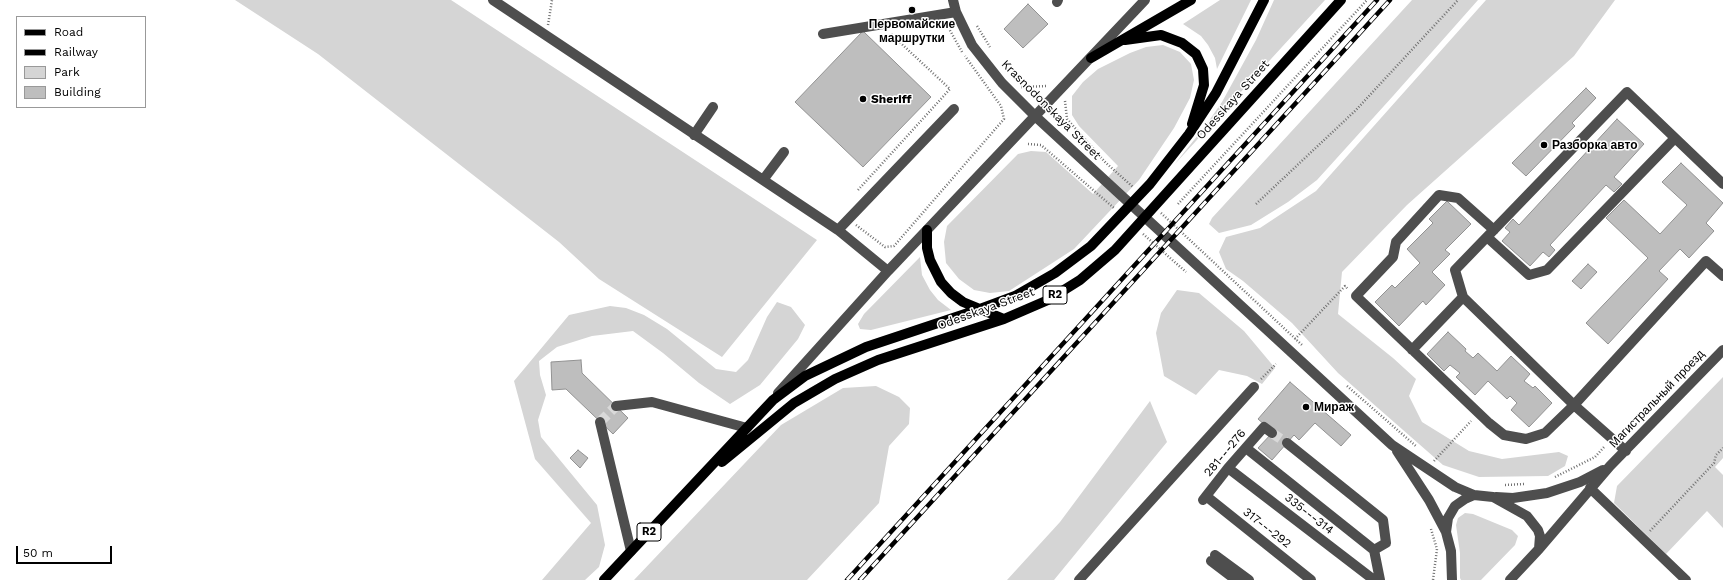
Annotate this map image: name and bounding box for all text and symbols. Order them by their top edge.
marker: Первомайские маршрутки [907,5,917,15]
legend [16,16,146,108]
place label: Первомайские маршрутки [869,17,955,45]
text: Road [54,25,83,39]
text: Railway [54,45,98,59]
street label: Krasnodonskaya Street [998,57,1104,163]
street label: Odesskaya Street [1193,57,1273,143]
text: Park [54,65,80,79]
text: Building [54,85,101,99]
place label: Sheriff [871,92,912,106]
marker: Sheriff [858,94,868,104]
place label: Разборка авто [1552,138,1637,152]
marker: Разборка авто [1539,140,1549,150]
street label: Odesskaya Street [936,285,1036,333]
road number: R2 [1043,286,1067,304]
street label: Магистральный проезд [1606,347,1708,451]
place label: Мираж [1314,400,1354,414]
marker: Мираж [1301,402,1311,412]
street label: 281---276 [1201,426,1249,480]
street label: 335---314 [1282,490,1336,538]
street label: 317---292 [1240,505,1294,551]
road number: R2 [637,523,661,541]
scale bar [18,538,114,564]
text: 50 m [23,546,53,560]

